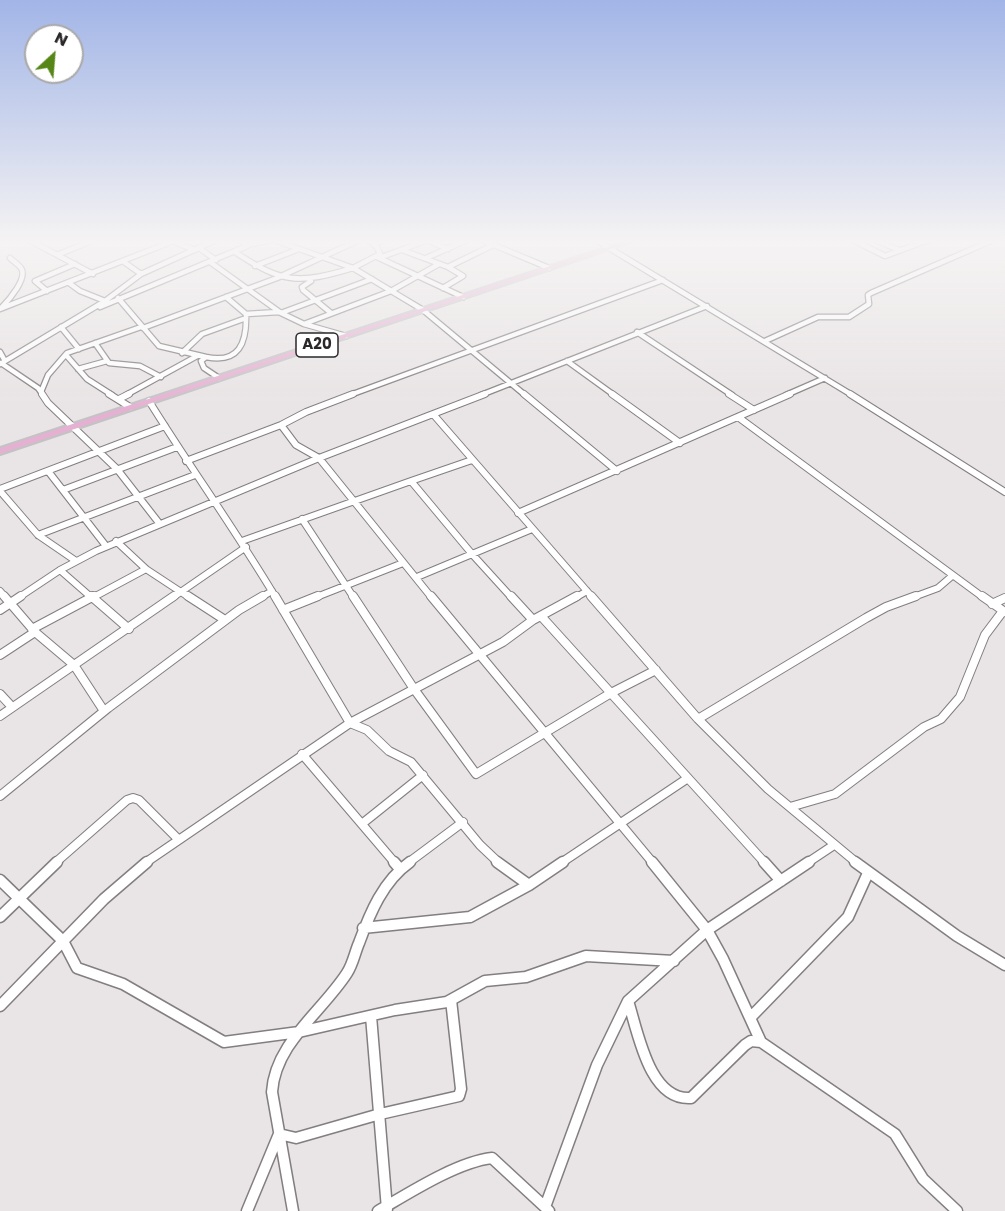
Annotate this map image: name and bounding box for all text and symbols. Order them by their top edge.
north arrow [24,24,84,84]
text: N [51,26,72,52]
road number: A20 [296,333,338,357]

